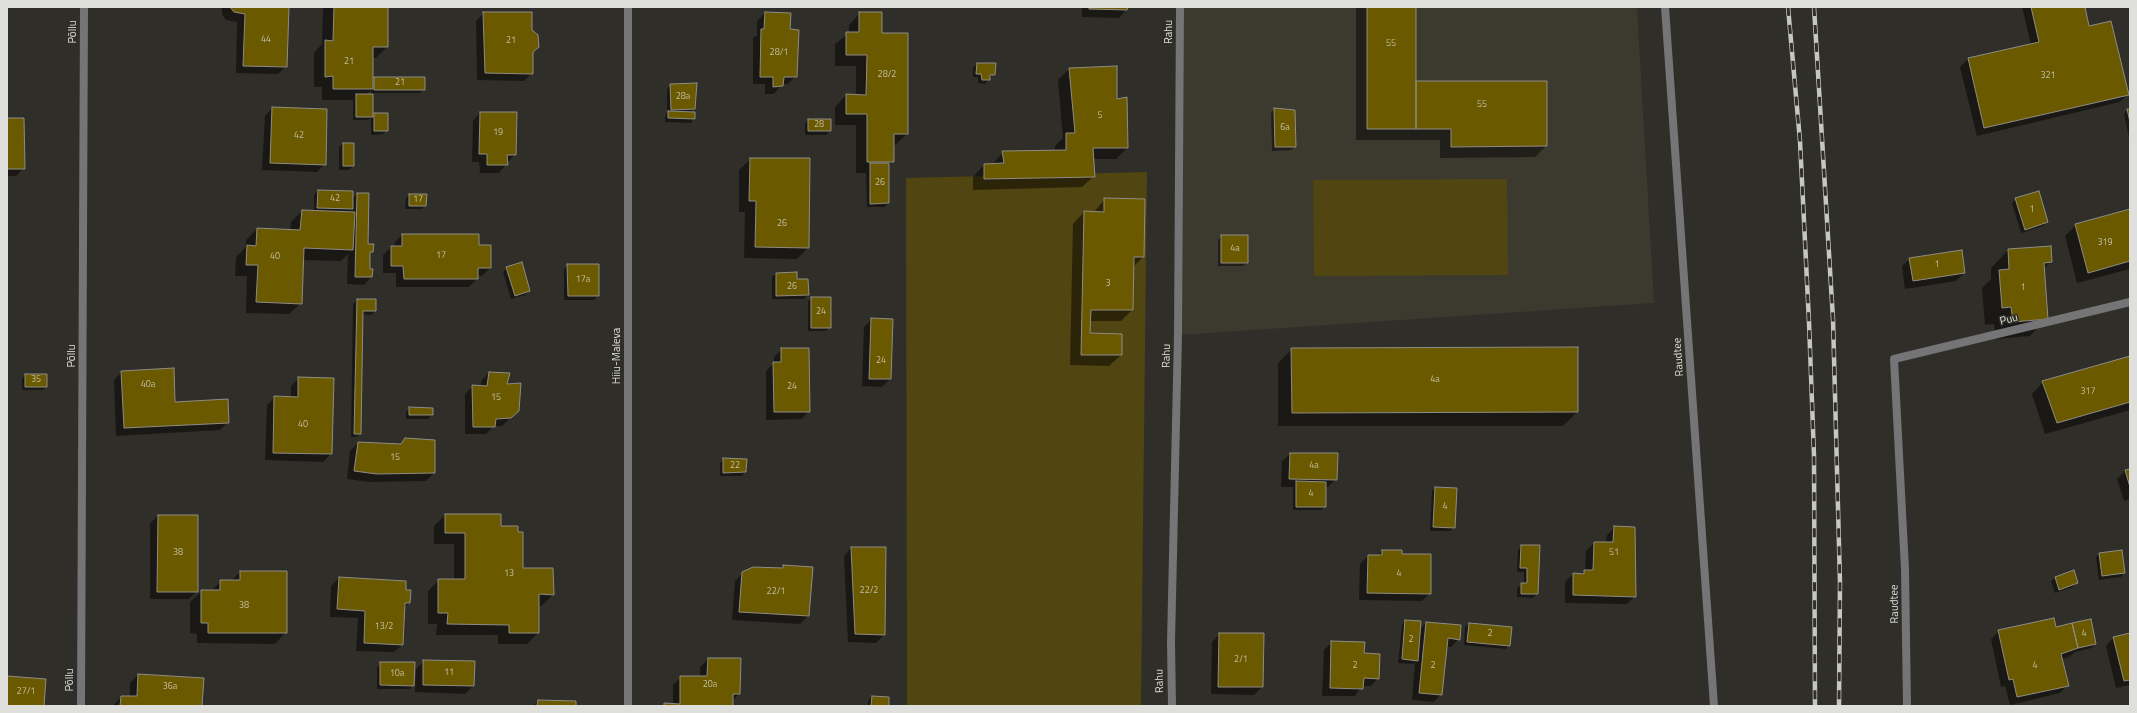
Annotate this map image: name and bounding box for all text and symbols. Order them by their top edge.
street label: Põllu [66,20,80,44]
street label: Rahu [1162,20,1176,44]
house number: 44 [261,35,271,45]
house number: 21 [506,36,516,46]
house number: 55 [1386,39,1396,49]
house number: 28/1 [770,48,788,58]
house number: 21 [344,57,354,67]
house number: 28/2 [878,70,896,80]
house number: 321 [2040,71,2056,81]
house number: 21 [395,78,405,88]
house number: 28a [676,92,690,102]
house number: 55 [1477,100,1487,110]
house number: 5 [1097,111,1103,121]
house number: 28 [814,120,824,130]
house number: 6a [1280,123,1290,133]
house number: 19 [493,128,503,138]
house number: 42 [294,131,304,141]
house number: 26 [875,178,885,188]
house number: 42 [330,194,340,204]
house number: 17 [413,195,423,205]
house number: 1 [2029,205,2035,215]
house number: 26 [777,219,787,229]
house number: 319 [2097,238,2113,248]
house number: 4a [1230,244,1240,254]
house number: 17 [436,251,446,261]
house number: 40 [270,252,280,262]
house number: 1 [1934,260,1940,270]
house number: 17a [576,275,590,285]
house number: 3 [1105,279,1111,289]
house number: 26 [787,282,797,292]
house number: 1 [2020,283,2026,293]
house number: 24 [816,307,826,317]
street label: Puu [1999,311,2019,329]
street label: Hiiu-Maleva [610,328,624,384]
street label: Raudtee [1671,337,1687,377]
street label: Põllu [65,344,79,368]
street label: Rahu [1160,344,1174,368]
house number: 24 [876,356,886,366]
house number: 35 [31,375,41,385]
house number: 4a [1430,375,1440,385]
house number: 40a [141,380,155,390]
house number: 24 [787,382,797,392]
house number: 317 [2080,387,2096,397]
house number: 15 [491,393,501,403]
house number: 40 [298,420,308,430]
house number: 15 [390,453,400,463]
house number: 22 [730,461,740,471]
house number: 4a [1309,461,1319,471]
house number: 4 [1308,489,1314,499]
house number: 4 [1442,502,1448,512]
house number: 38 [173,548,183,558]
house number: 51 [1609,548,1619,558]
house number: 13 [504,569,514,579]
house number: 4 [1396,569,1402,579]
street label: Raudtee [1888,584,1902,624]
house number: 22/2 [860,586,878,596]
house number: 22/1 [767,587,785,597]
house number: 38 [239,601,249,611]
house number: 13/2 [375,622,393,632]
house number: 2 [1487,629,1493,639]
house number: 4 [2081,629,2087,639]
house number: 2 [1408,635,1414,645]
house number: 2/1 [1234,655,1248,665]
house number: 2 [1352,661,1358,671]
house number: 2 [1430,661,1436,671]
house number: 4 [2032,661,2038,671]
street label: Põllu [63,668,77,692]
house number: 11 [444,668,454,678]
house number: 10a [390,669,404,679]
street label: Rahu [1153,669,1167,693]
house number: 20a [703,680,717,690]
house number: 36a [163,682,177,692]
house number: 27/1 [17,687,35,697]

